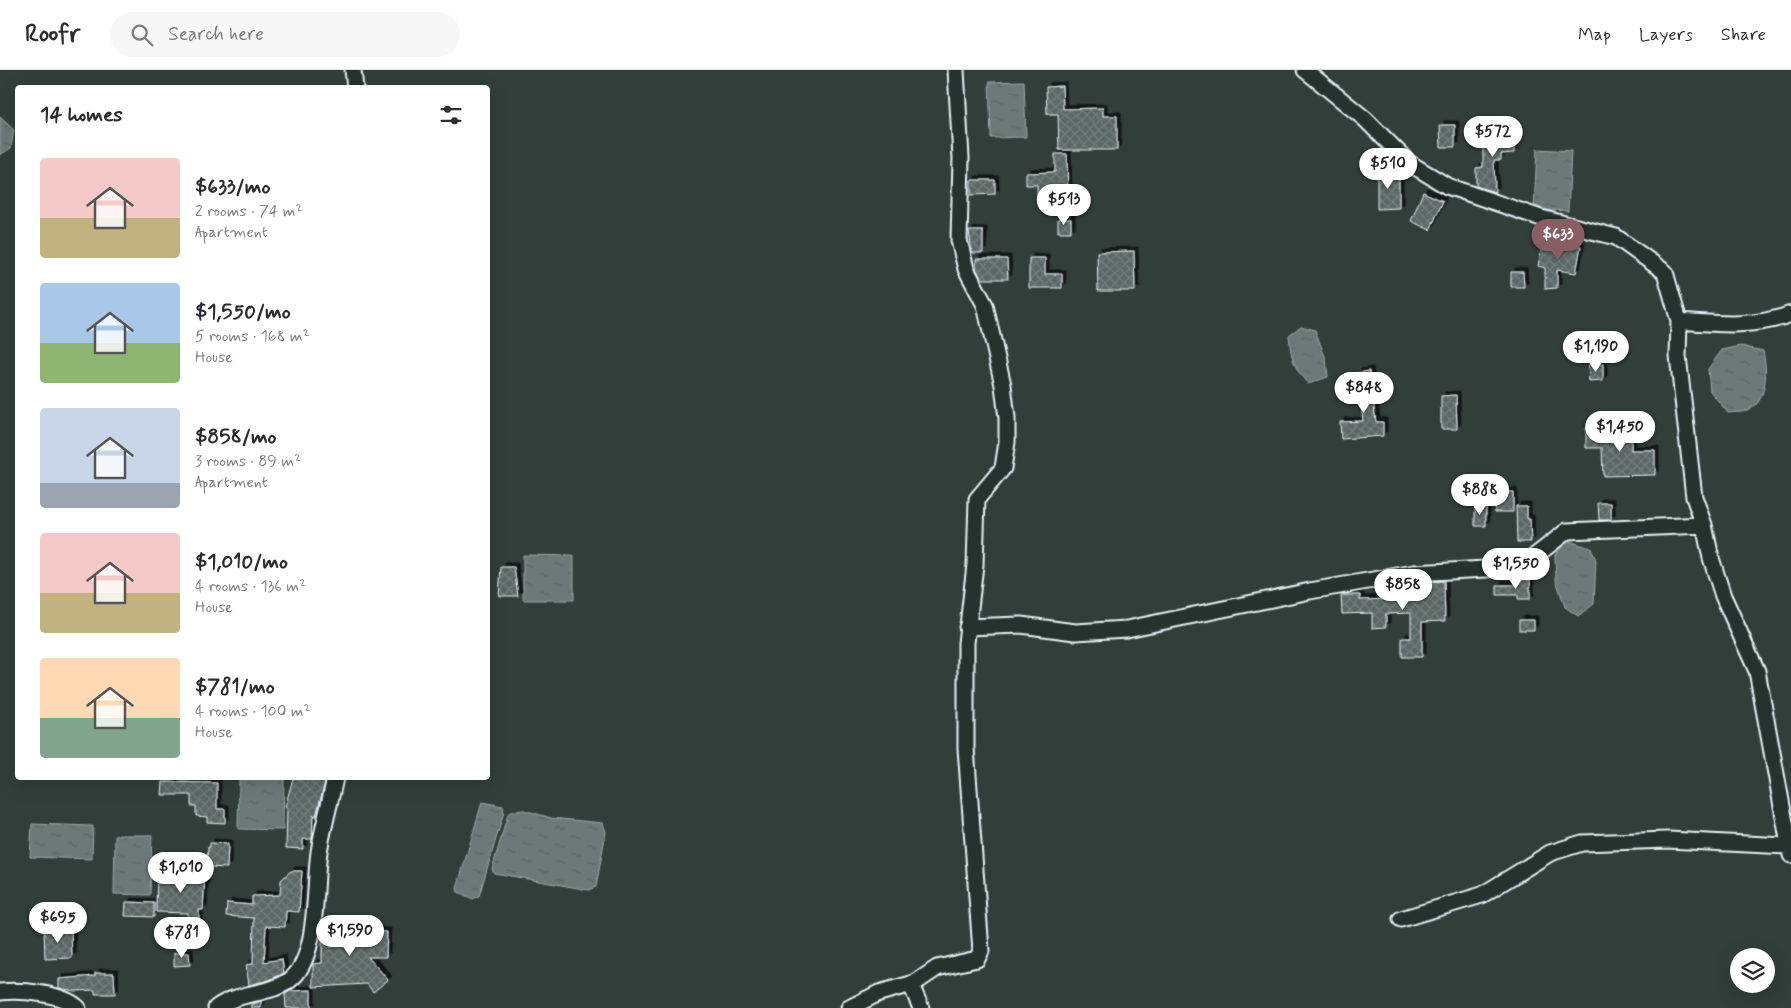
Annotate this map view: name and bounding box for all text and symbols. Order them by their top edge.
search box [110,12,460,57]
text: Roofr [25,19,80,50]
icon: search [128,21,156,49]
text: Search here [168,22,264,47]
text: Map [1578,23,1611,47]
text: Layers [1639,23,1693,47]
text: Share [1721,23,1766,47]
text: 14 homes [40,101,123,129]
icon: filters [437,101,465,129]
pin: $572 [1463,116,1523,158]
text: $572 [1475,121,1511,142]
pin: $510 [1358,148,1418,190]
text: $510 [1370,153,1406,174]
text: $633/mo [195,173,270,201]
icon: home [80,178,140,238]
pin: $513 [1034,184,1094,226]
text: $513 [1048,189,1080,210]
text: 2 rooms · 74 m² [195,201,303,222]
pin: $633 [1528,218,1588,261]
text: Apartment [195,222,268,243]
text: $633 [1543,224,1573,245]
text: $1,550/mo [195,298,291,326]
icon: home [80,303,140,363]
text: 5 rooms · 168 m² [195,326,310,347]
pin: $1,190 [1555,330,1637,373]
text: $1,190 [1574,336,1618,357]
text: House [195,347,233,368]
pin: $848 [1334,372,1394,414]
text: $848 [1346,377,1382,398]
pin: $1,450 [1579,410,1661,453]
text: $1,450 [1596,416,1644,437]
text: $858/mo [195,423,277,451]
icon: home [80,428,140,488]
text: 3 rooms · 89 m² [195,451,301,472]
text: Apartment [195,472,268,493]
pin: $888 [1450,474,1510,516]
text: $888 [1462,479,1498,500]
text: $1,010/mo [195,548,288,576]
pin: $1,550 [1475,548,1557,590]
icon: home [80,553,140,613]
text: $1,550 [1493,553,1539,574]
pin: $858 [1373,568,1433,611]
text: $858 [1385,574,1421,595]
text: 4 rooms · 136 m² [195,576,306,597]
text: House [195,597,233,618]
text: $781/mo [195,673,275,701]
icon: home [80,678,140,738]
text: 4 rooms · 100 m² [195,701,311,722]
text: House [195,722,233,743]
pin: $1,010 [140,852,222,894]
text: $1,010 [159,857,203,878]
pin: $695 [28,902,88,944]
text: $695 [40,907,76,928]
pin: $1,590 [309,914,391,957]
pin: $781 [152,916,212,959]
text: $1,590 [327,920,373,941]
text: $781 [165,922,199,943]
map controls [1730,948,1775,993]
button: layers [1730,948,1775,993]

